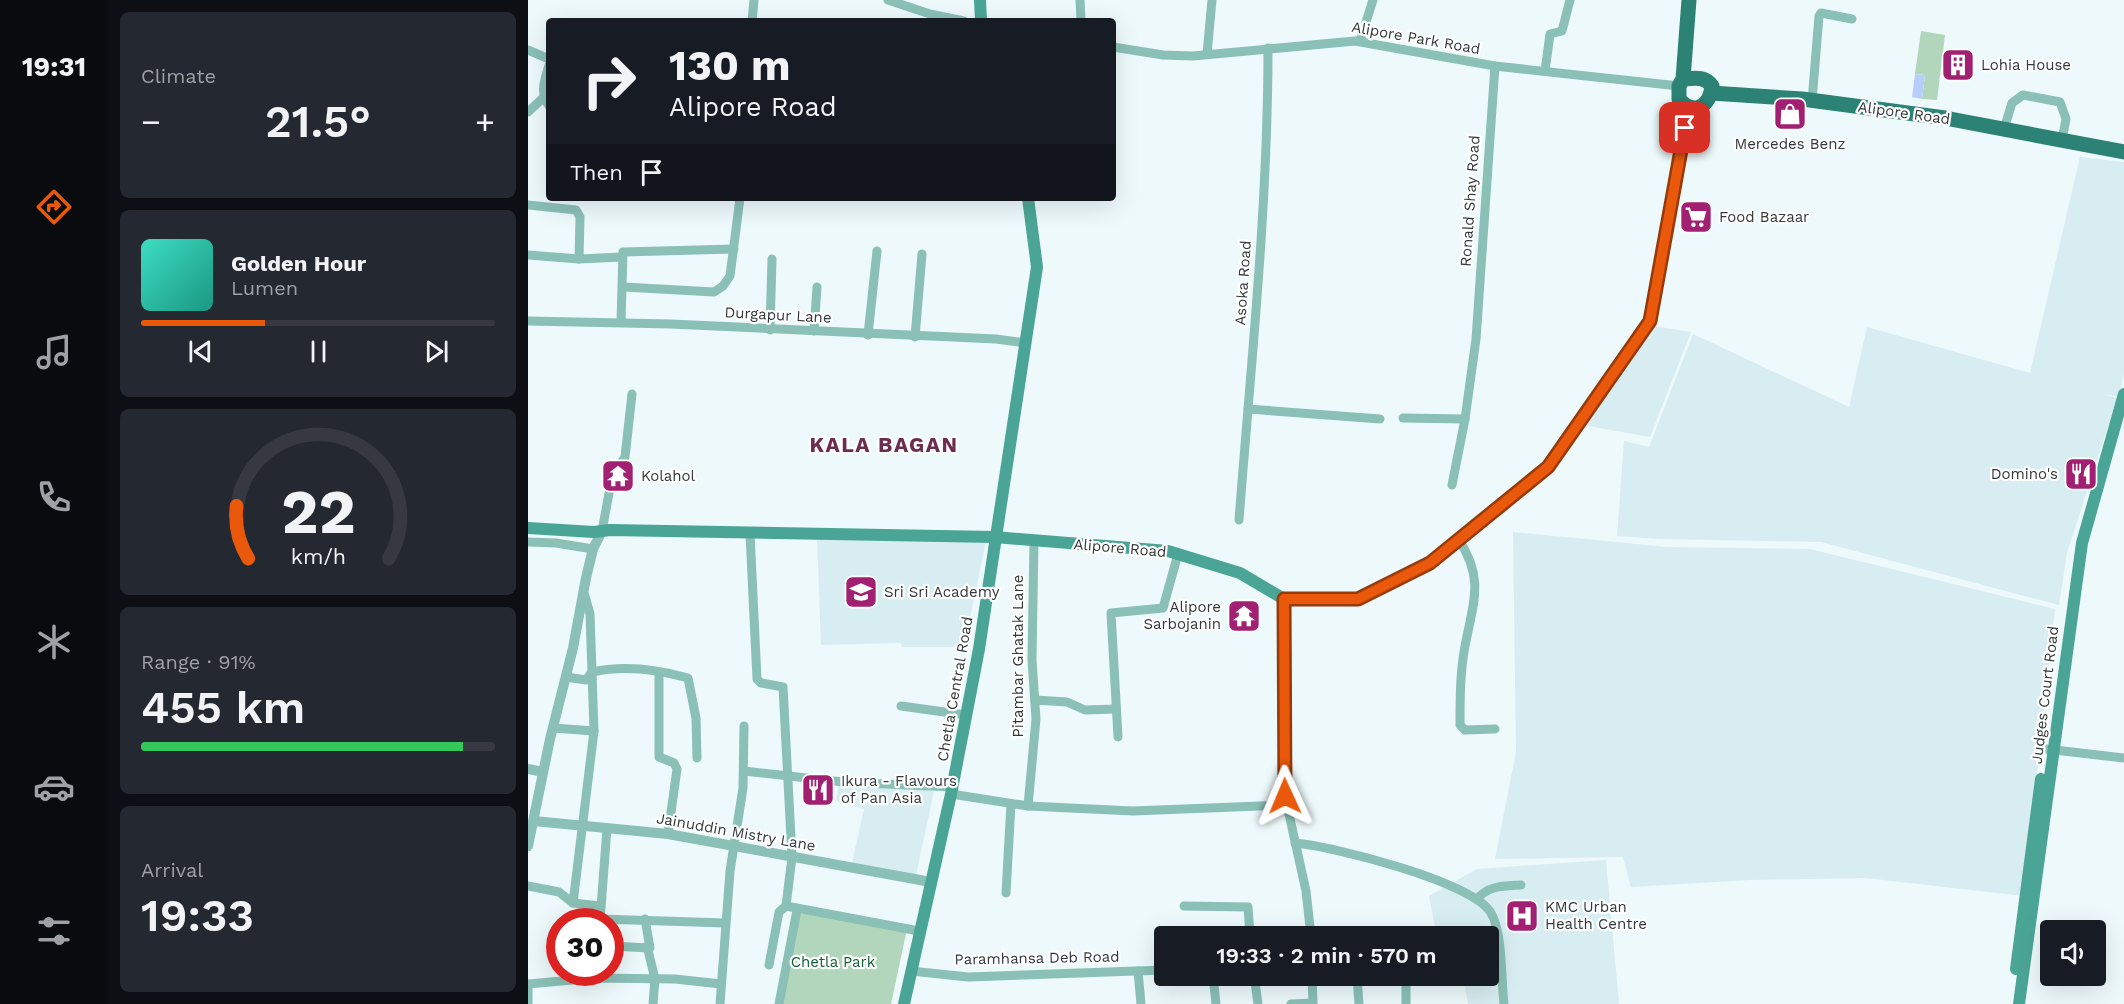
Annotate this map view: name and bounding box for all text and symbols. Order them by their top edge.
street label: Alipore Park Road [1350,18,1482,58]
text: 130 m [669,41,791,90]
icon: right [570,42,648,120]
building icon: Lohia House [1940,47,1976,83]
text: 19:31 [22,51,86,83]
place label: Lohia House [1981,56,2071,74]
text: Climate [141,64,216,88]
text: Alipore Road [669,91,837,123]
text: 21.5° [265,95,371,148]
shop icon: Mercedes Benz [1772,96,1808,132]
street label: Alipore Road [1857,98,1951,128]
text: − [141,102,161,141]
text: + [475,102,495,141]
pin [1659,102,1710,153]
icon: arrive [1668,111,1701,144]
street label: Ronald Shay Road [1456,135,1484,267]
place label: Mercedes Benz [1734,135,1846,153]
icon: arrive [635,156,668,189]
text: Then [570,160,623,185]
icon: directions [33,186,75,228]
supermarket icon: Food Bazaar [1678,199,1714,235]
place label: Food Bazaar [1719,208,1809,226]
street label: Asoka Road [1231,240,1255,326]
text: Golden Hour [231,251,366,276]
text: Lumen [231,276,298,300]
street label: Durgapur Lane [724,303,832,327]
icon: music [33,331,75,373]
icon: previous [184,335,217,368]
icon: pause [302,335,335,368]
icon: next [420,335,453,368]
district label: KALA BAGAN [809,432,959,457]
restaurant icon: Domino's [2063,456,2099,492]
temple icon: Kolahol [600,458,636,494]
place label: Domino's [1991,465,2058,483]
place label: Kolahol [641,467,696,485]
text: 22 [281,475,355,548]
icon: phone [33,476,75,518]
street label: Alipore Road [1073,535,1167,561]
text: km/h [290,544,346,569]
school or university icon: Sri Sri Academy [843,574,879,610]
street label: Pitambar Ghatak Lane [1009,575,1027,737]
place label: Sri Sri Academy [884,583,1000,601]
place label: Alipore Sarbojanin [1143,598,1221,633]
temple icon: Alipore Sarbojanin [1226,598,1262,634]
street label: Chetla Central Road [933,615,977,763]
icon: climate [33,621,75,663]
street label: Judges Court Road [2028,625,2062,765]
text: Range · 91% [141,650,256,674]
text: 455 km [141,681,305,734]
position arrow [1253,764,1317,828]
icon: car [33,766,75,808]
restaurant icon: Ikura - Flavours of Pan Asia [800,772,836,808]
place label: Ikura - Flavours of Pan Asia [841,772,957,807]
street label: Jainuddin Mistry Lane [655,809,817,855]
text: Arrival [141,858,203,882]
text: 19:33 [141,889,254,942]
hospital icon: KMC Urban Health Centre [1504,898,1540,934]
place label: KMC Urban Health Centre [1545,898,1647,933]
speed limit sign: 30 [546,908,624,986]
icon: filters [33,910,75,952]
map controls [2040,920,2106,986]
button: sound [2040,920,2106,986]
text: 19:33 · 2 min · 570 m [1216,943,1437,968]
street label: Paramhansa Deb Road [954,948,1120,968]
park label: Chetla Park [791,953,876,971]

